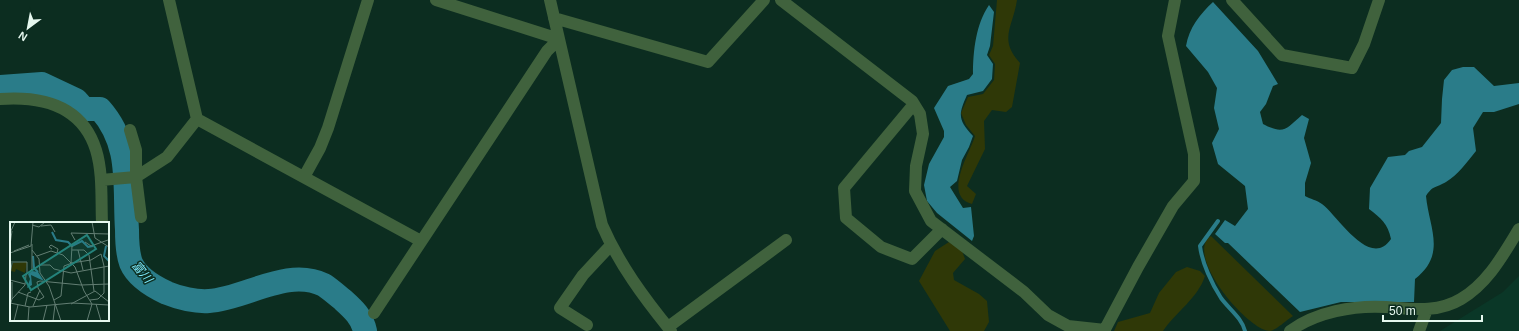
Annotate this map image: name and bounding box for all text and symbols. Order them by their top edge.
north arrow [8,8,48,48]
text: N [16,29,29,44]
inset map [10,222,109,321]
water label: 富川 [129,258,156,287]
scale bar [1383,297,1482,323]
text: 50 m [1389,304,1416,318]

